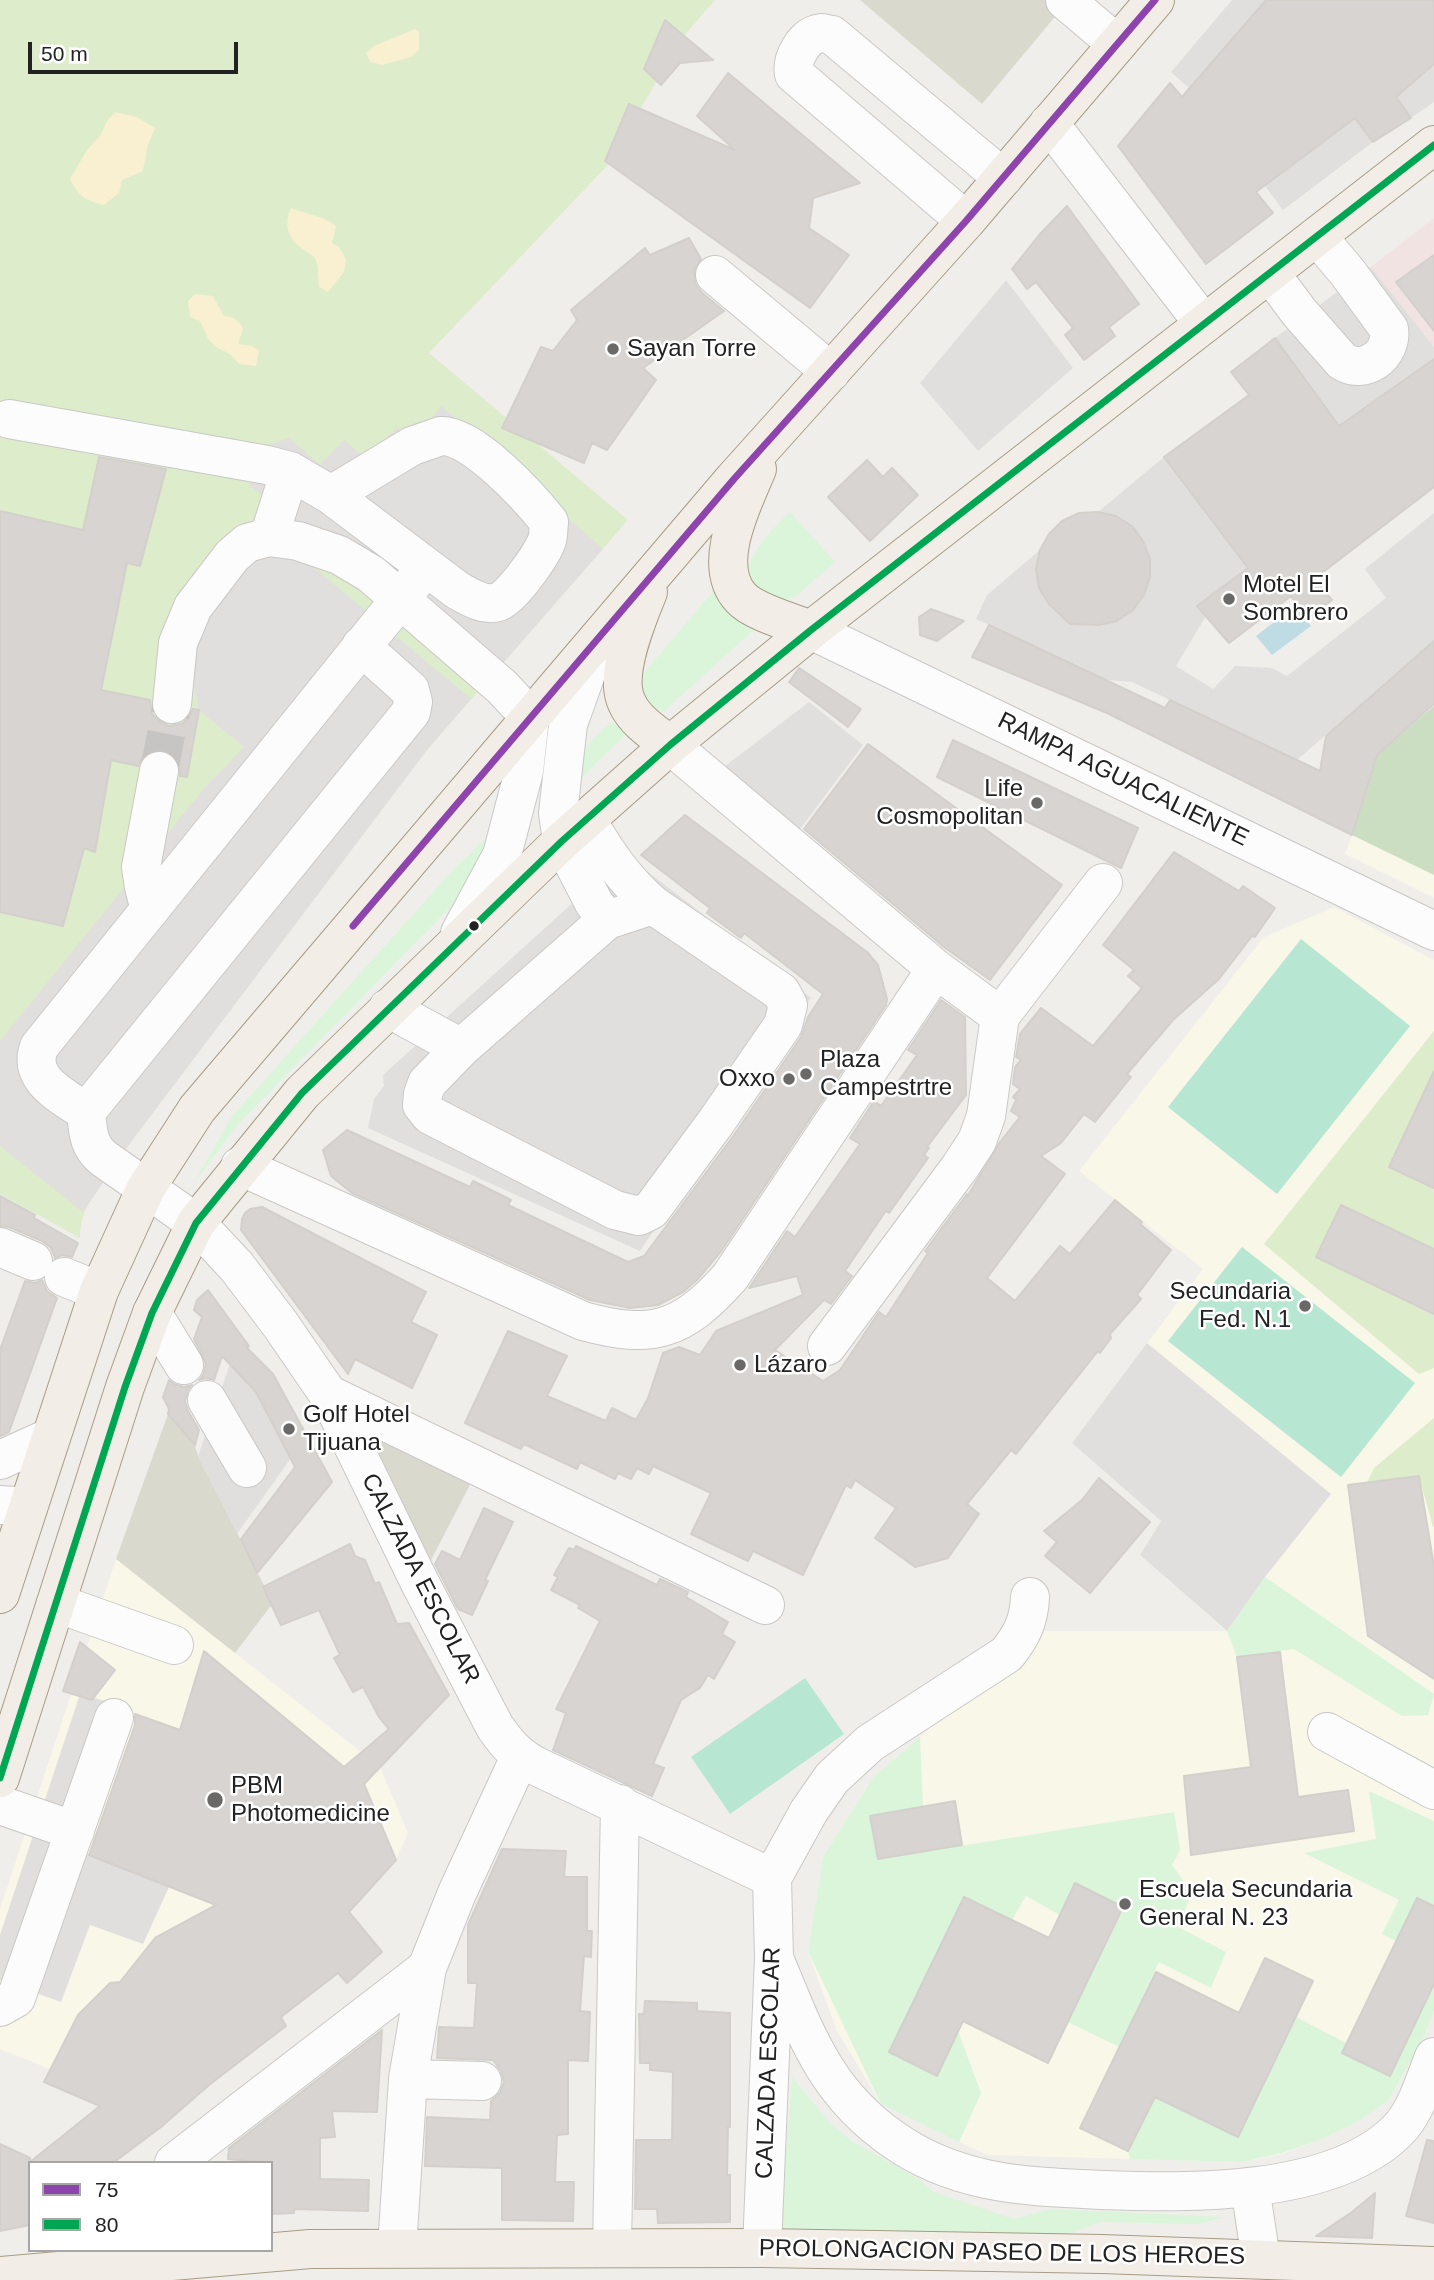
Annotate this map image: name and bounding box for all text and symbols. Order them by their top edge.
scale bar [32,28,242,72]
text: 50 m [41,42,88,65]
place label: Sayan Torre [627,335,756,363]
marker: Sayan Torre [605,341,621,357]
place label: Motel El Sombrero [1243,571,1348,627]
marker: Motel El Sombrero [1221,591,1237,607]
street label: RAMPA AGUACALIENTE [993,707,1253,853]
place label: Life Cosmopolitan [876,775,1023,831]
marker: Life Cosmopolitan [1029,795,1045,811]
unlabelled marker [467,919,481,933]
place label: Plaza Campestrtre [820,1046,952,1102]
place label: Oxxo [719,1065,775,1093]
marker: Plaza Campestrtre [798,1066,814,1082]
marker: Oxxo [781,1071,797,1087]
place label: Secundaria Fed. N.1 [1170,1278,1291,1334]
marker: Secundaria Fed. N.1 [1297,1298,1313,1314]
place label: Lázaro [754,1351,827,1379]
marker: Lázaro [732,1357,748,1373]
place label: Golf Hotel Tijuana [303,1401,410,1457]
marker: Golf Hotel Tijuana [281,1421,297,1437]
street label: CALZADA ESCOLAR [354,1469,486,1689]
place label: PBM Photomedicine [231,1772,390,1828]
marker: PBM Photomedicine [205,1790,225,1810]
place label: Escuela Secundaria General N. 23 [1139,1876,1352,1932]
marker: Escuela Secundaria General N. 23 [1117,1896,1133,1912]
street label: CALZADA ESCOLAR [751,1947,787,2179]
legend [28,2161,273,2252]
text: 75 [95,2178,118,2201]
text: 80 [95,2213,118,2236]
street label: PROLONGACION PASEO DE LOS HEROES [759,2234,1245,2272]

